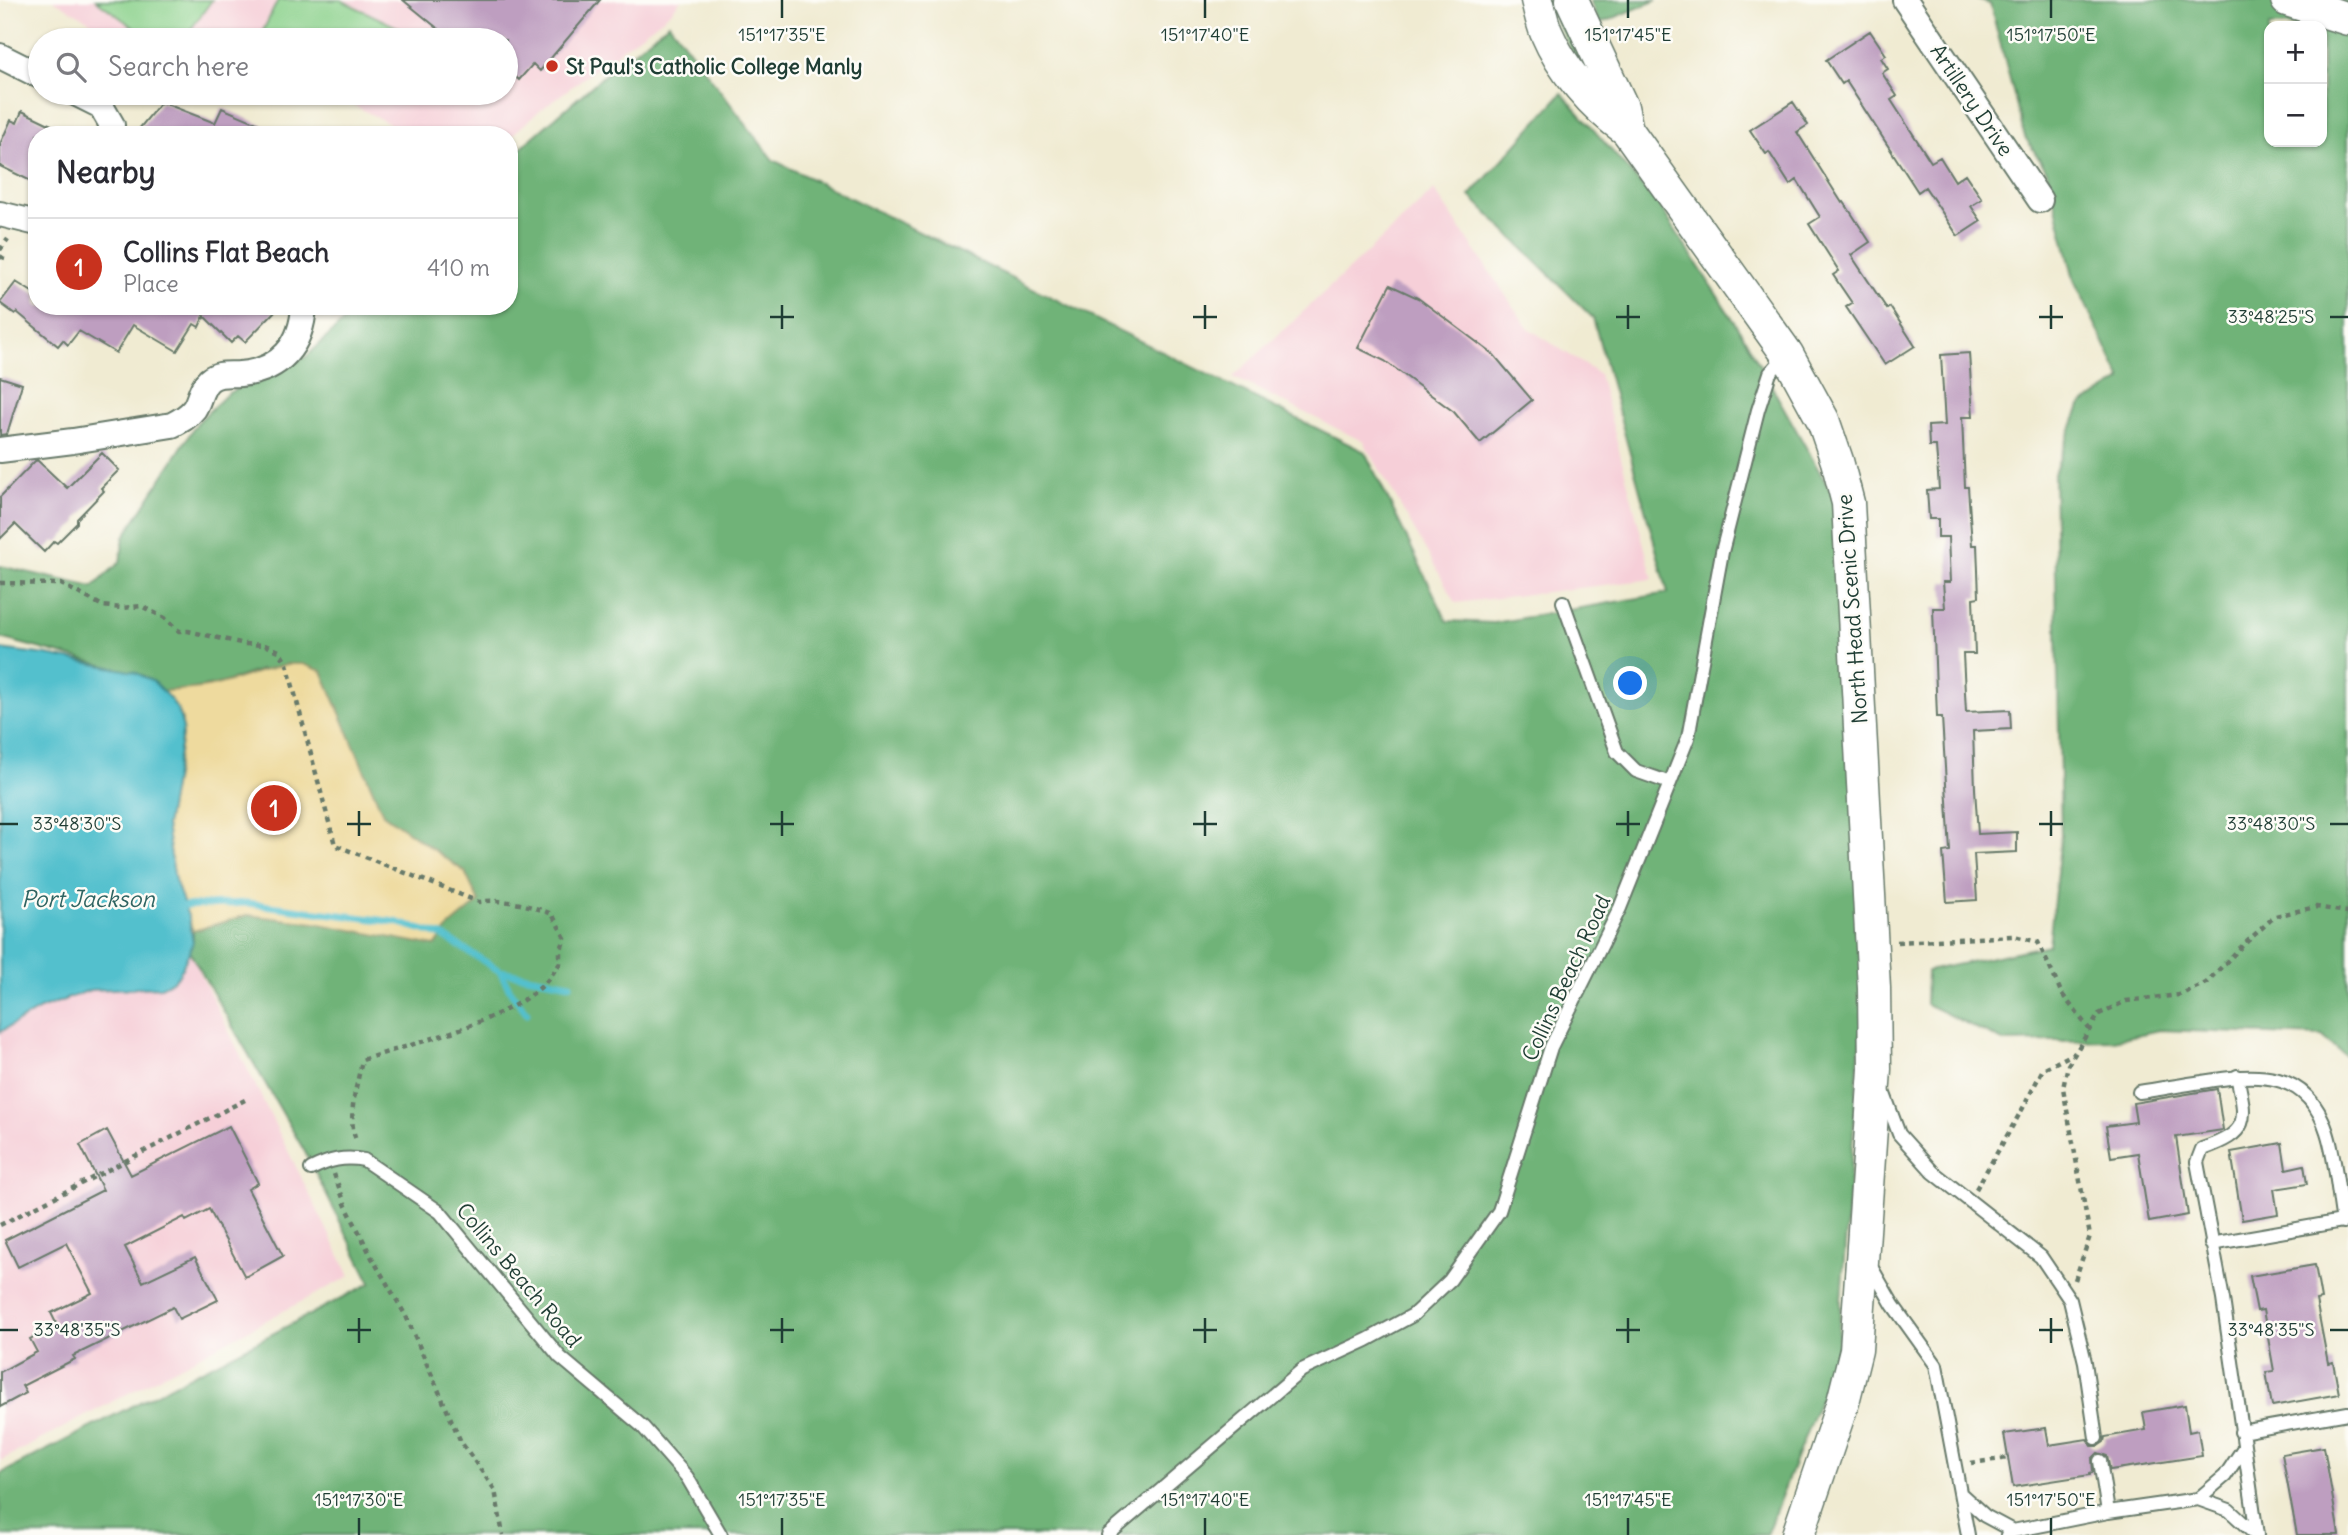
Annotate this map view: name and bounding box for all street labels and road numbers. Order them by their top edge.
street label: Artillery Drive [1925,39,2019,161]
street label: North Head Scenic Drive [1831,493,1873,725]
street label: Collins Beach Road [1516,891,1616,1065]
street label: Collins Beach Road [451,1197,587,1353]

